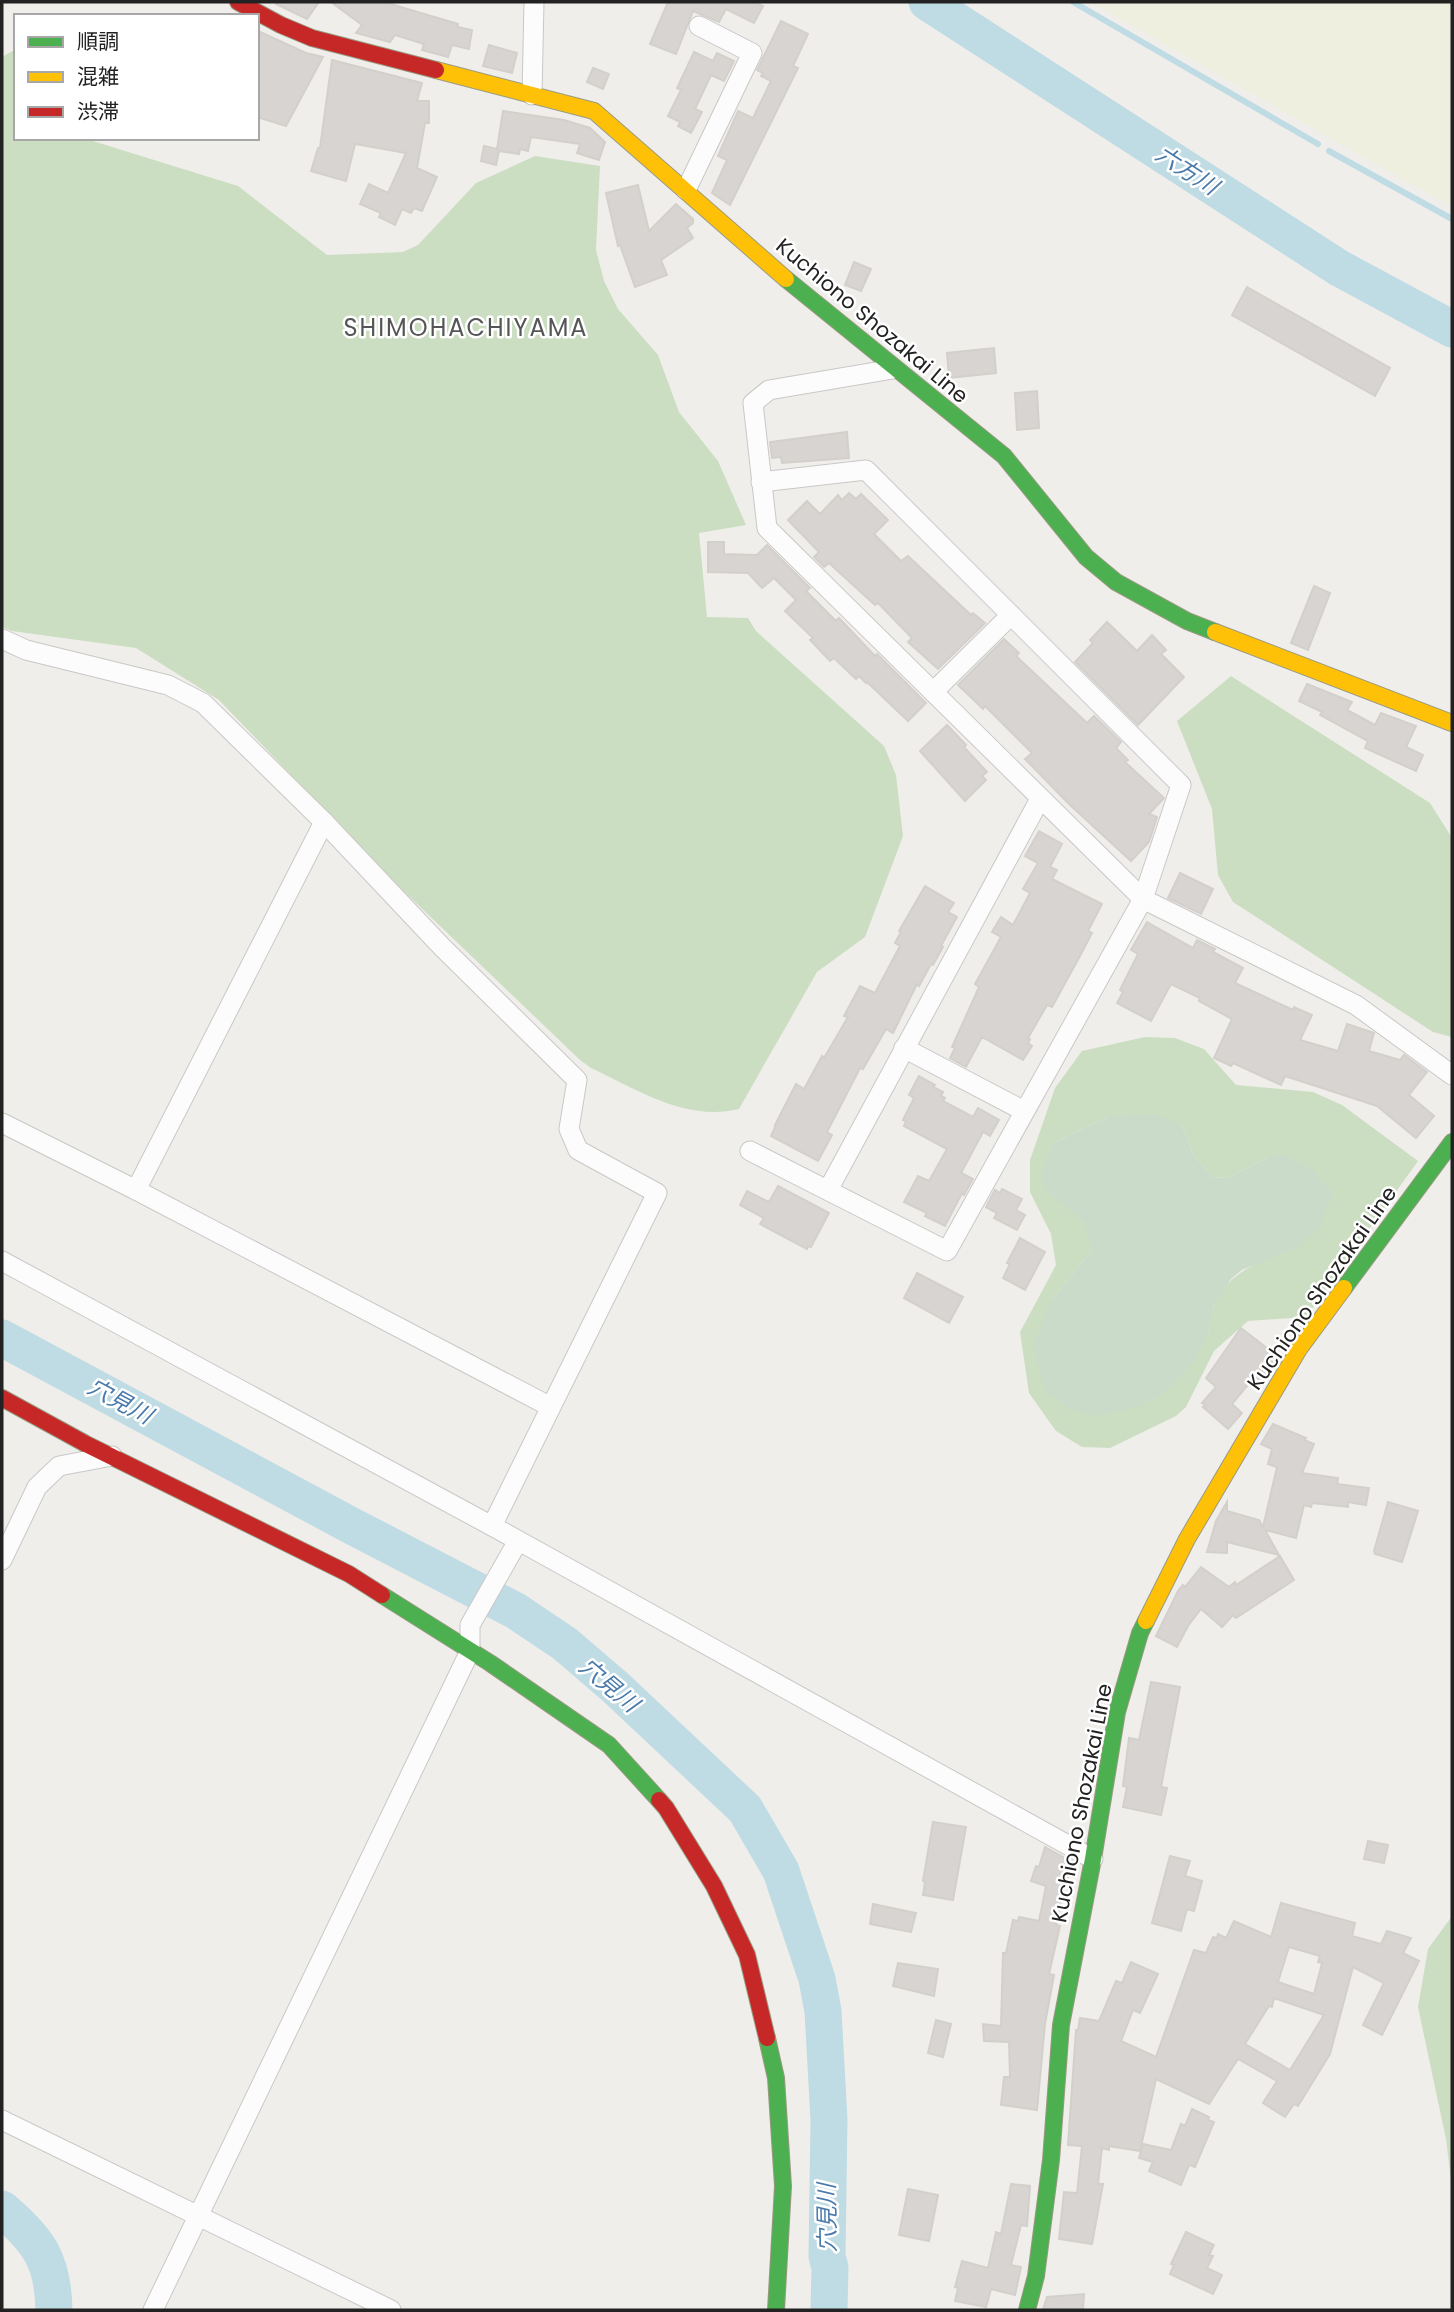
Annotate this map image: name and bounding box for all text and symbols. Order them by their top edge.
legend [14,14,259,140]
text: 順調 [77,27,119,56]
text: 混雑 [77,62,119,91]
text: 渋滞 [77,97,119,126]
water label: 六方川 [1149,138,1227,204]
street label: Kuchiono Shozakai Line [770,231,975,410]
district label: SHIMOHACHIYAMA [344,311,588,344]
street label: Kuchiono Shozakai Line [1240,1180,1403,1395]
water label: 穴見川 [82,1371,161,1433]
water label: 穴見川 [572,1651,648,1721]
street label: Kuchiono Shozakai Line [1044,1681,1119,1925]
water label: 穴見川 [810,2180,844,2253]

